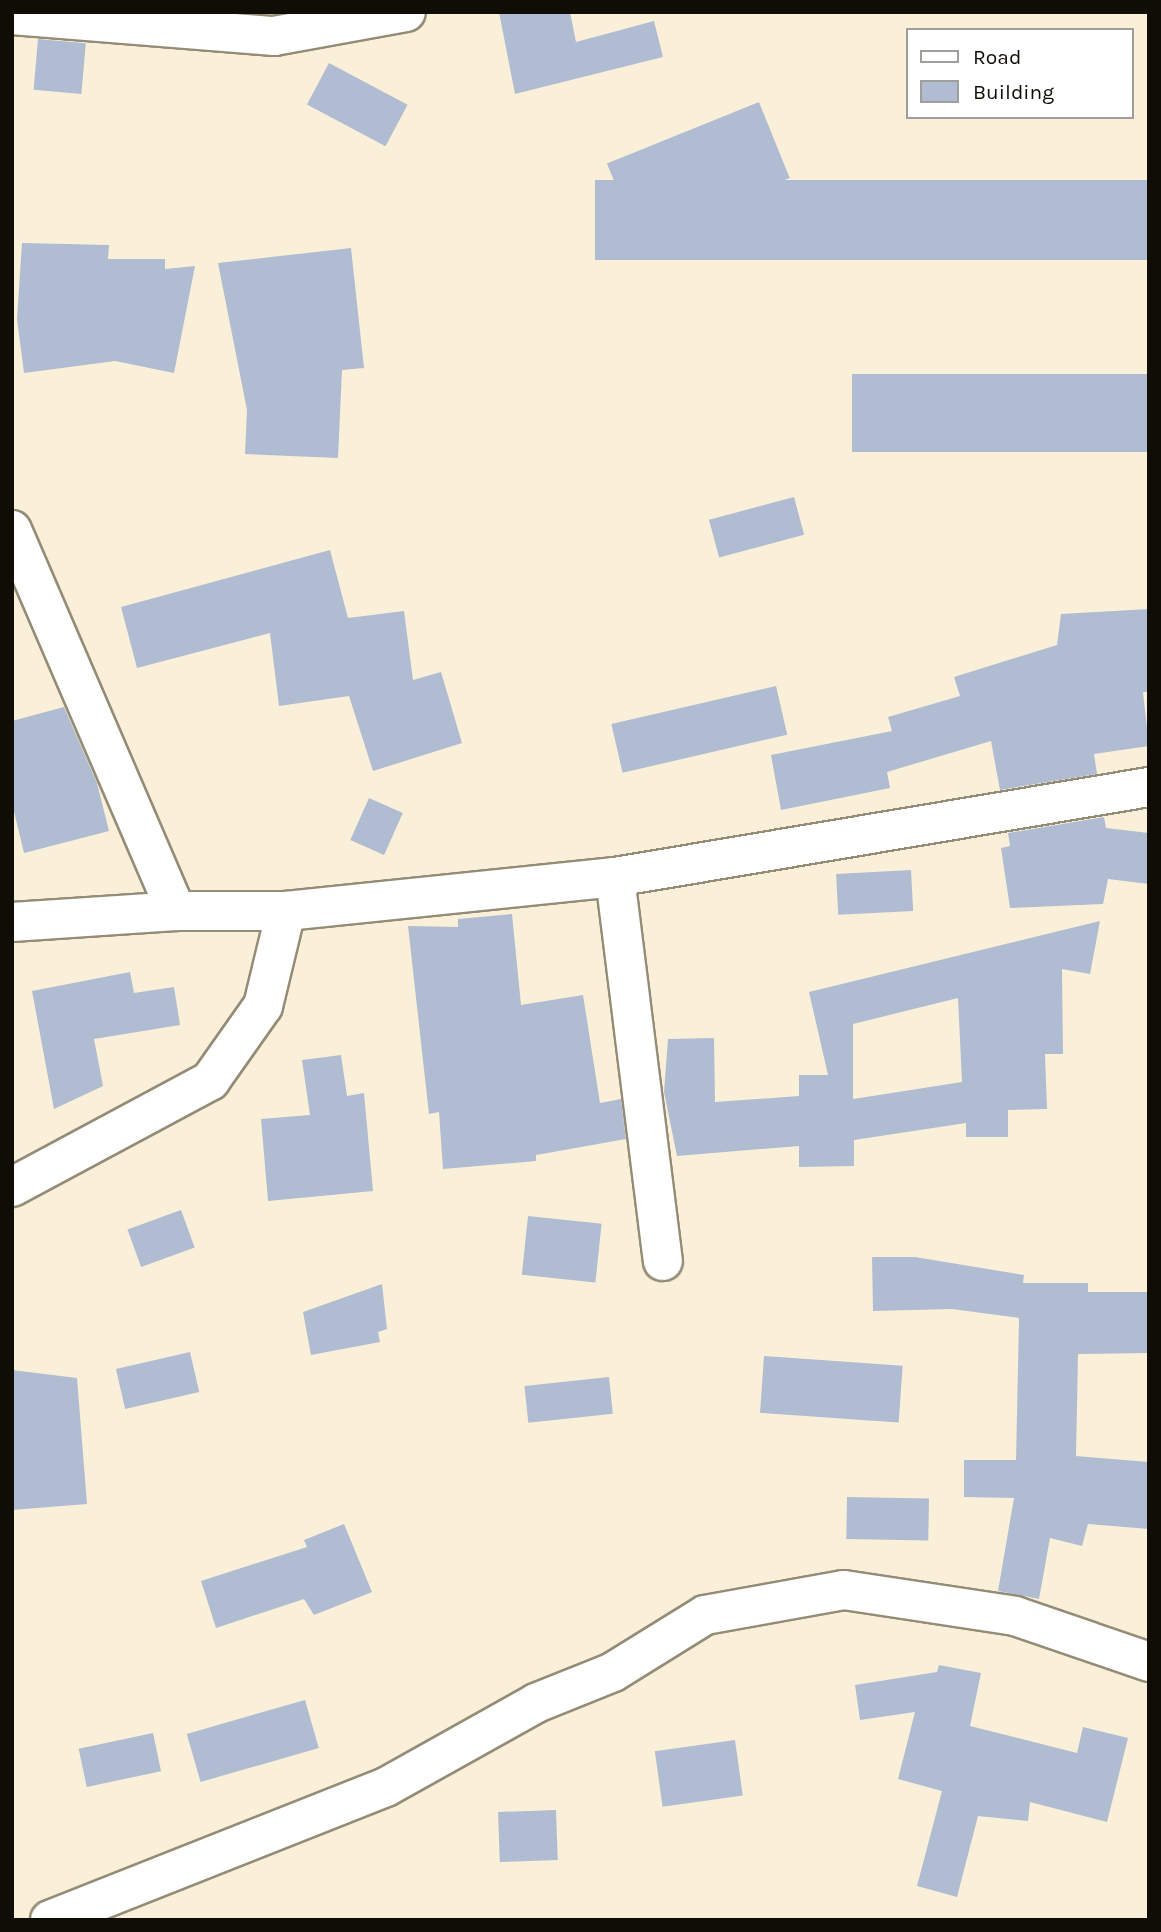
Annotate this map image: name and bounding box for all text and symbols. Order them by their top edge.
legend [906,28,1133,119]
text: Road [973,45,1021,69]
text: Building [973,80,1054,104]

